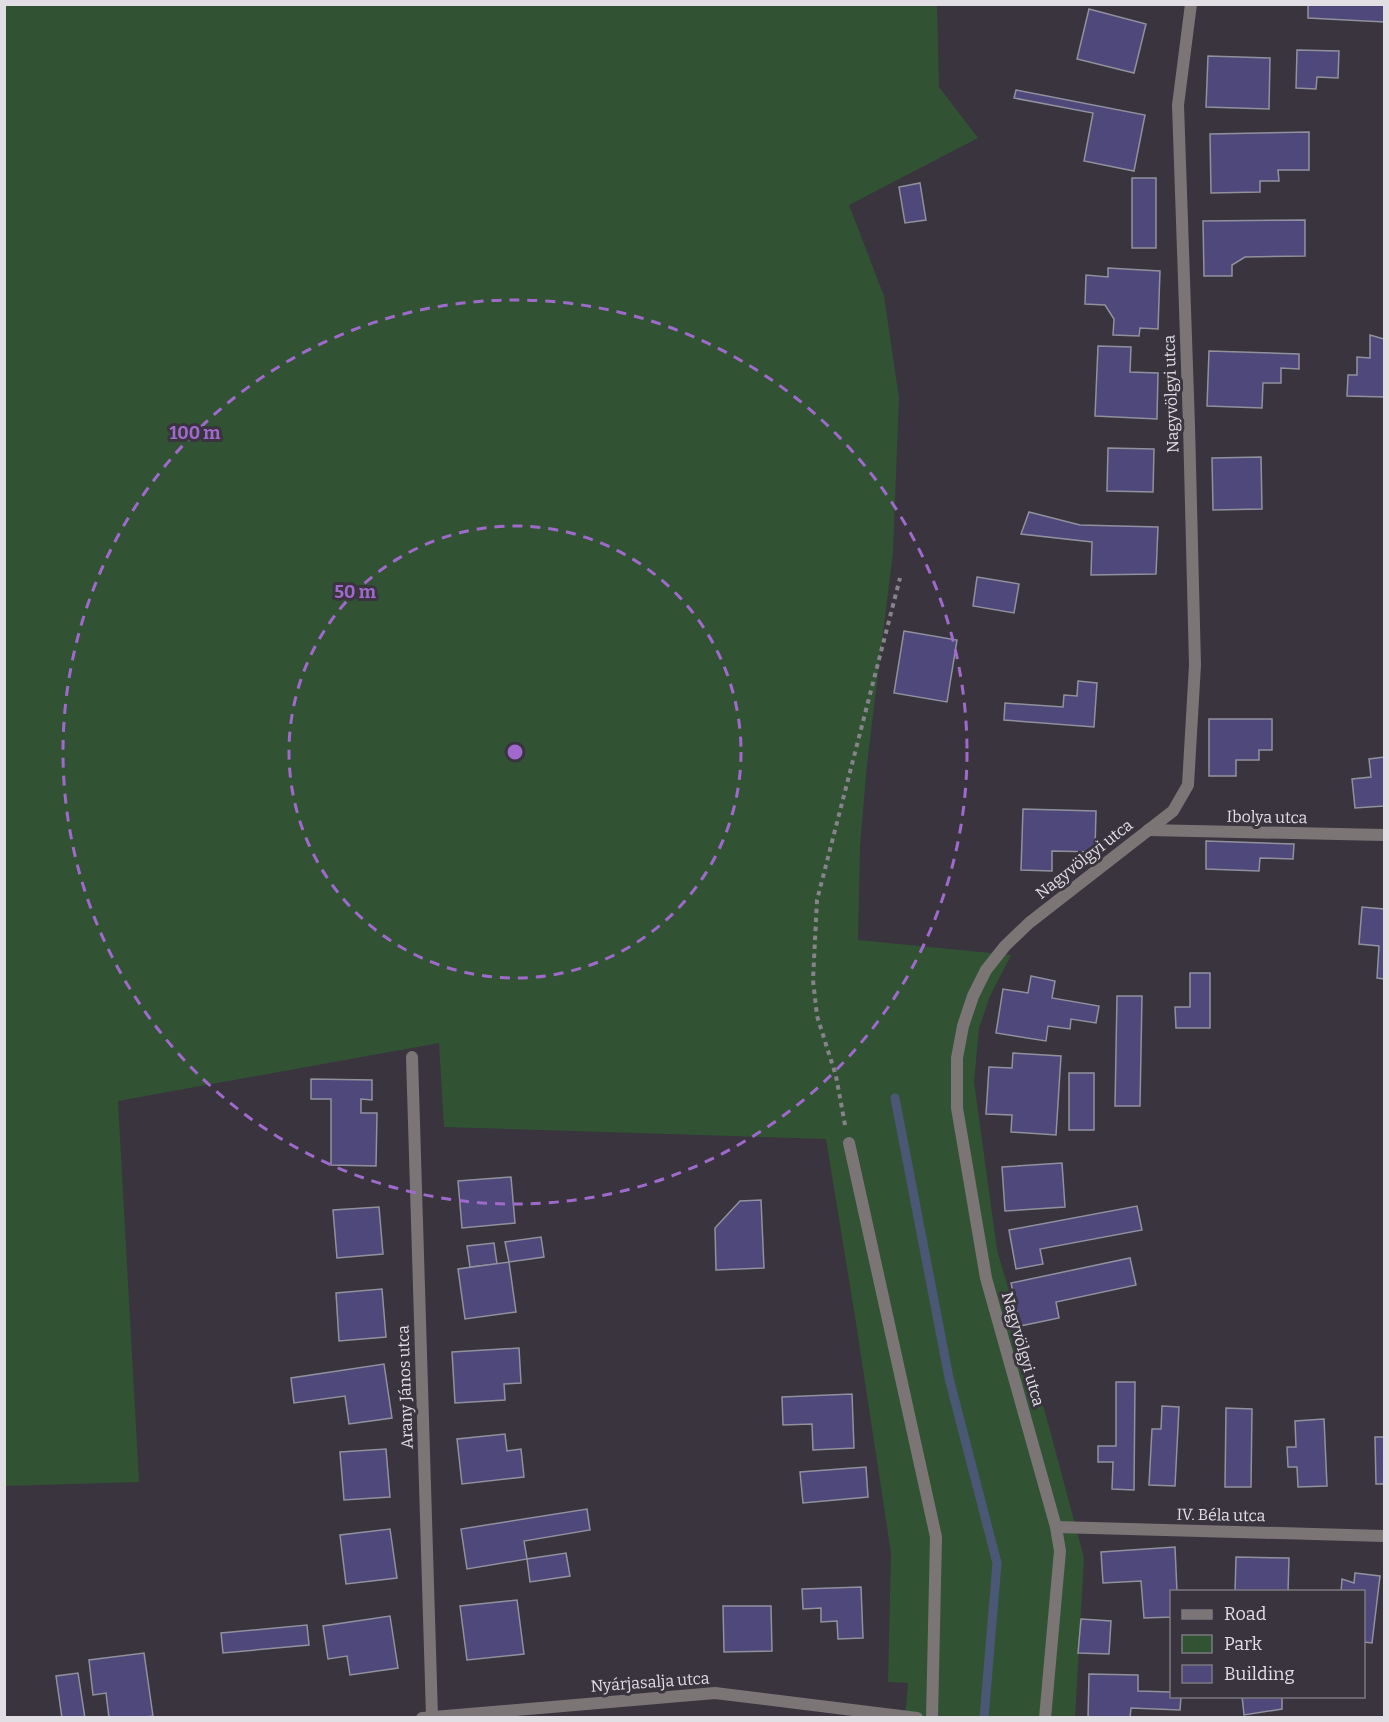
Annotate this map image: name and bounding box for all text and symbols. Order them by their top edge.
street label: Nagyvölgyi utca [1159,334,1183,453]
text: 100 m [169,422,221,444]
text: 50 m [334,581,376,603]
centre of rings [505,742,525,762]
street label: Ibolya utca [1226,807,1308,827]
street label: Nagyvölgyi utca [1032,815,1137,903]
street label: Nagyvölgyi utca [998,1290,1048,1409]
street label: Arany János utca [393,1325,417,1449]
street label: IV. Béla utca [1177,1505,1266,1525]
legend [1170,1590,1365,1698]
text: Road [1224,1603,1267,1625]
text: Park [1224,1633,1263,1655]
text: Building [1224,1663,1295,1685]
street label: Nyárjasalja utca [590,1668,710,1696]

